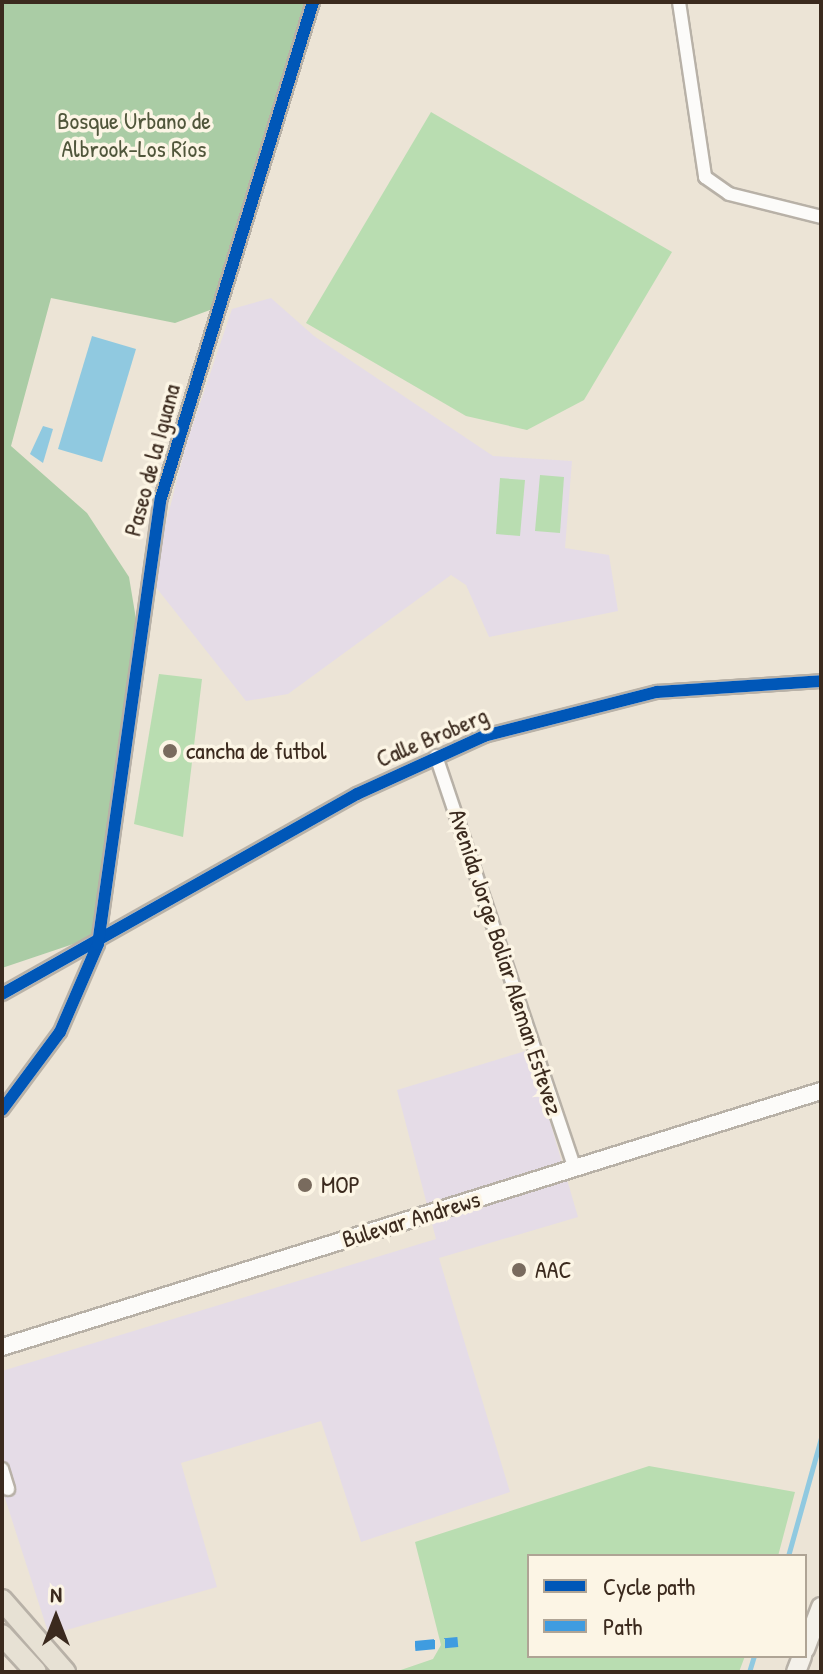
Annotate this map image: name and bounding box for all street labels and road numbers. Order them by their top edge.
street label: Paseo de la Iguana [118,381,186,539]
street label: Calle Broberg [372,701,492,773]
street label: Avenida Jorge Boliar Aleman Estevez [443,806,569,1118]
street label: Bulevar Andrews [339,1184,483,1254]

